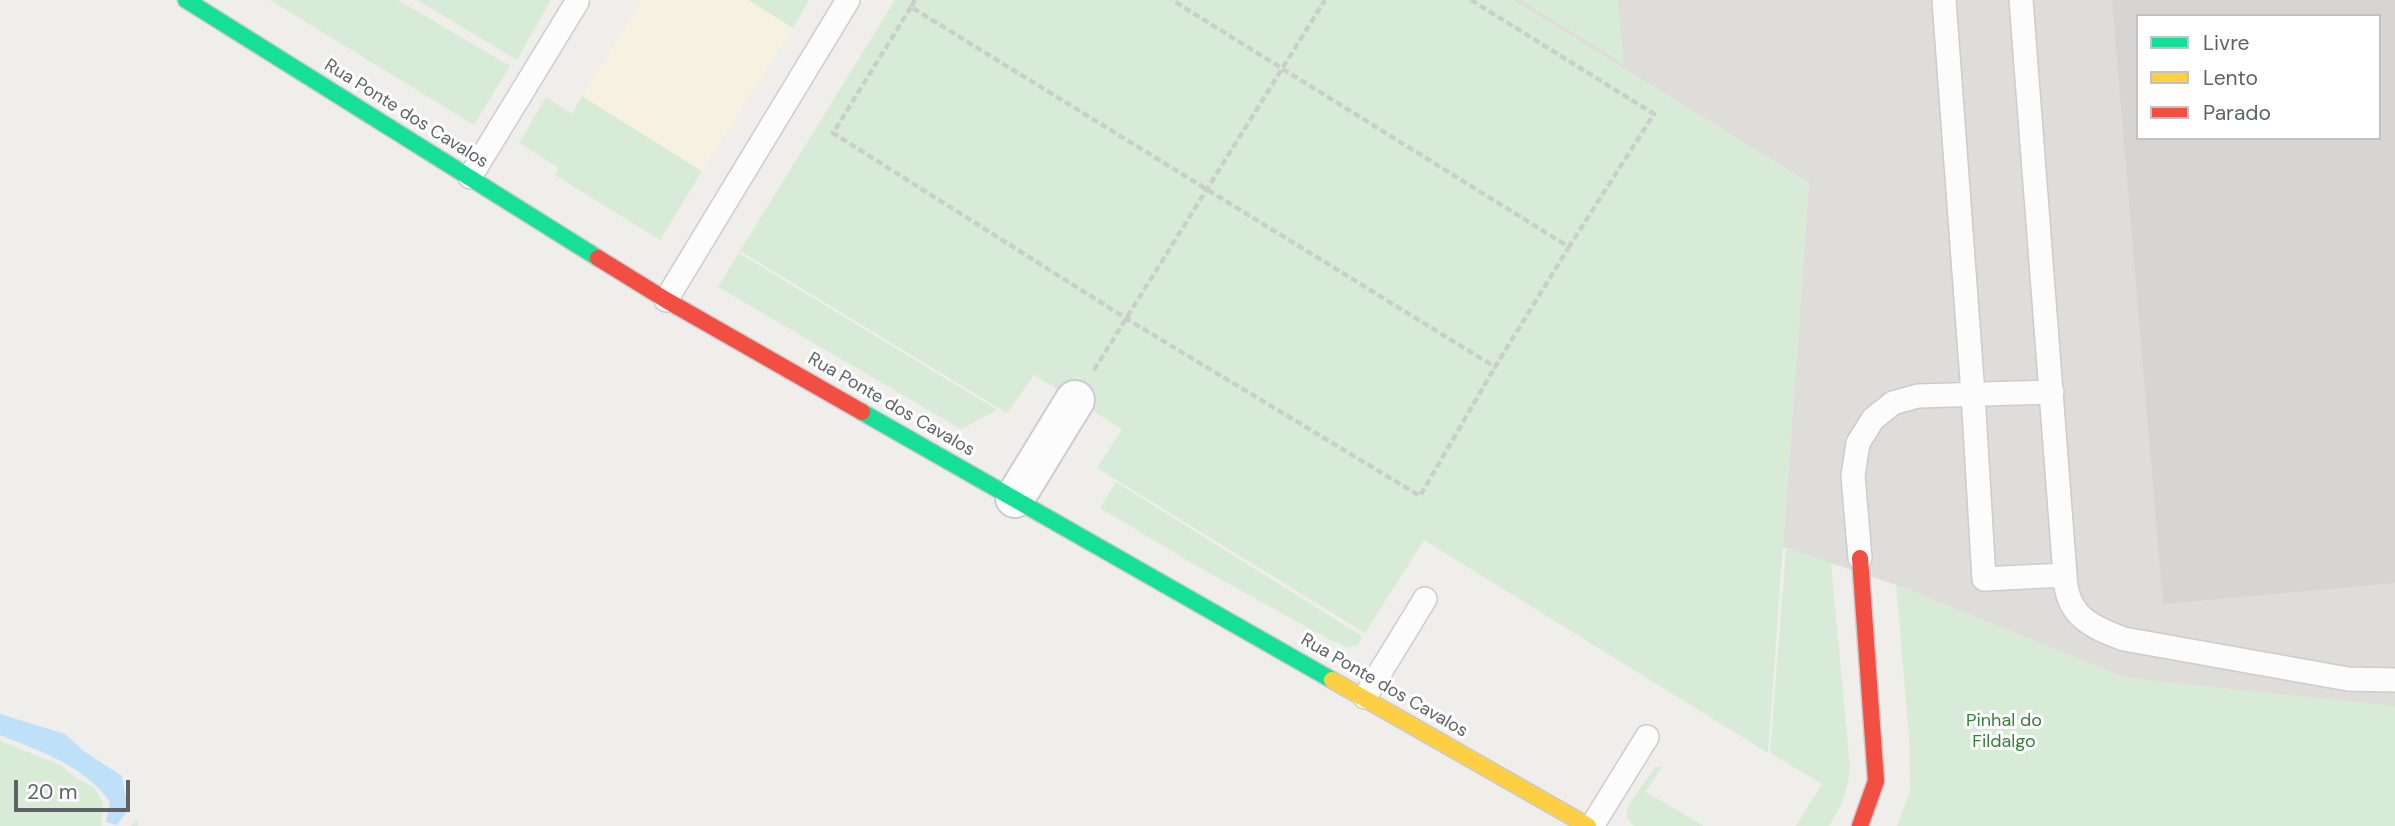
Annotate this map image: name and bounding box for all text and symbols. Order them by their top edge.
legend [2136,14,2381,140]
text: Livre [2203,29,2249,57]
street label: Rua Ponte dos Cavalos [320,55,492,173]
text: Lento [2203,64,2258,92]
text: Parado [2203,99,2271,127]
street label: Rua Ponte dos Cavalos [804,348,978,462]
street label: Rua Ponte dos Cavalos [1297,629,1471,743]
park label: Pinhal do Fildalgo [1966,710,2042,752]
scale bar [18,766,133,810]
text: 20 m [27,778,78,806]

